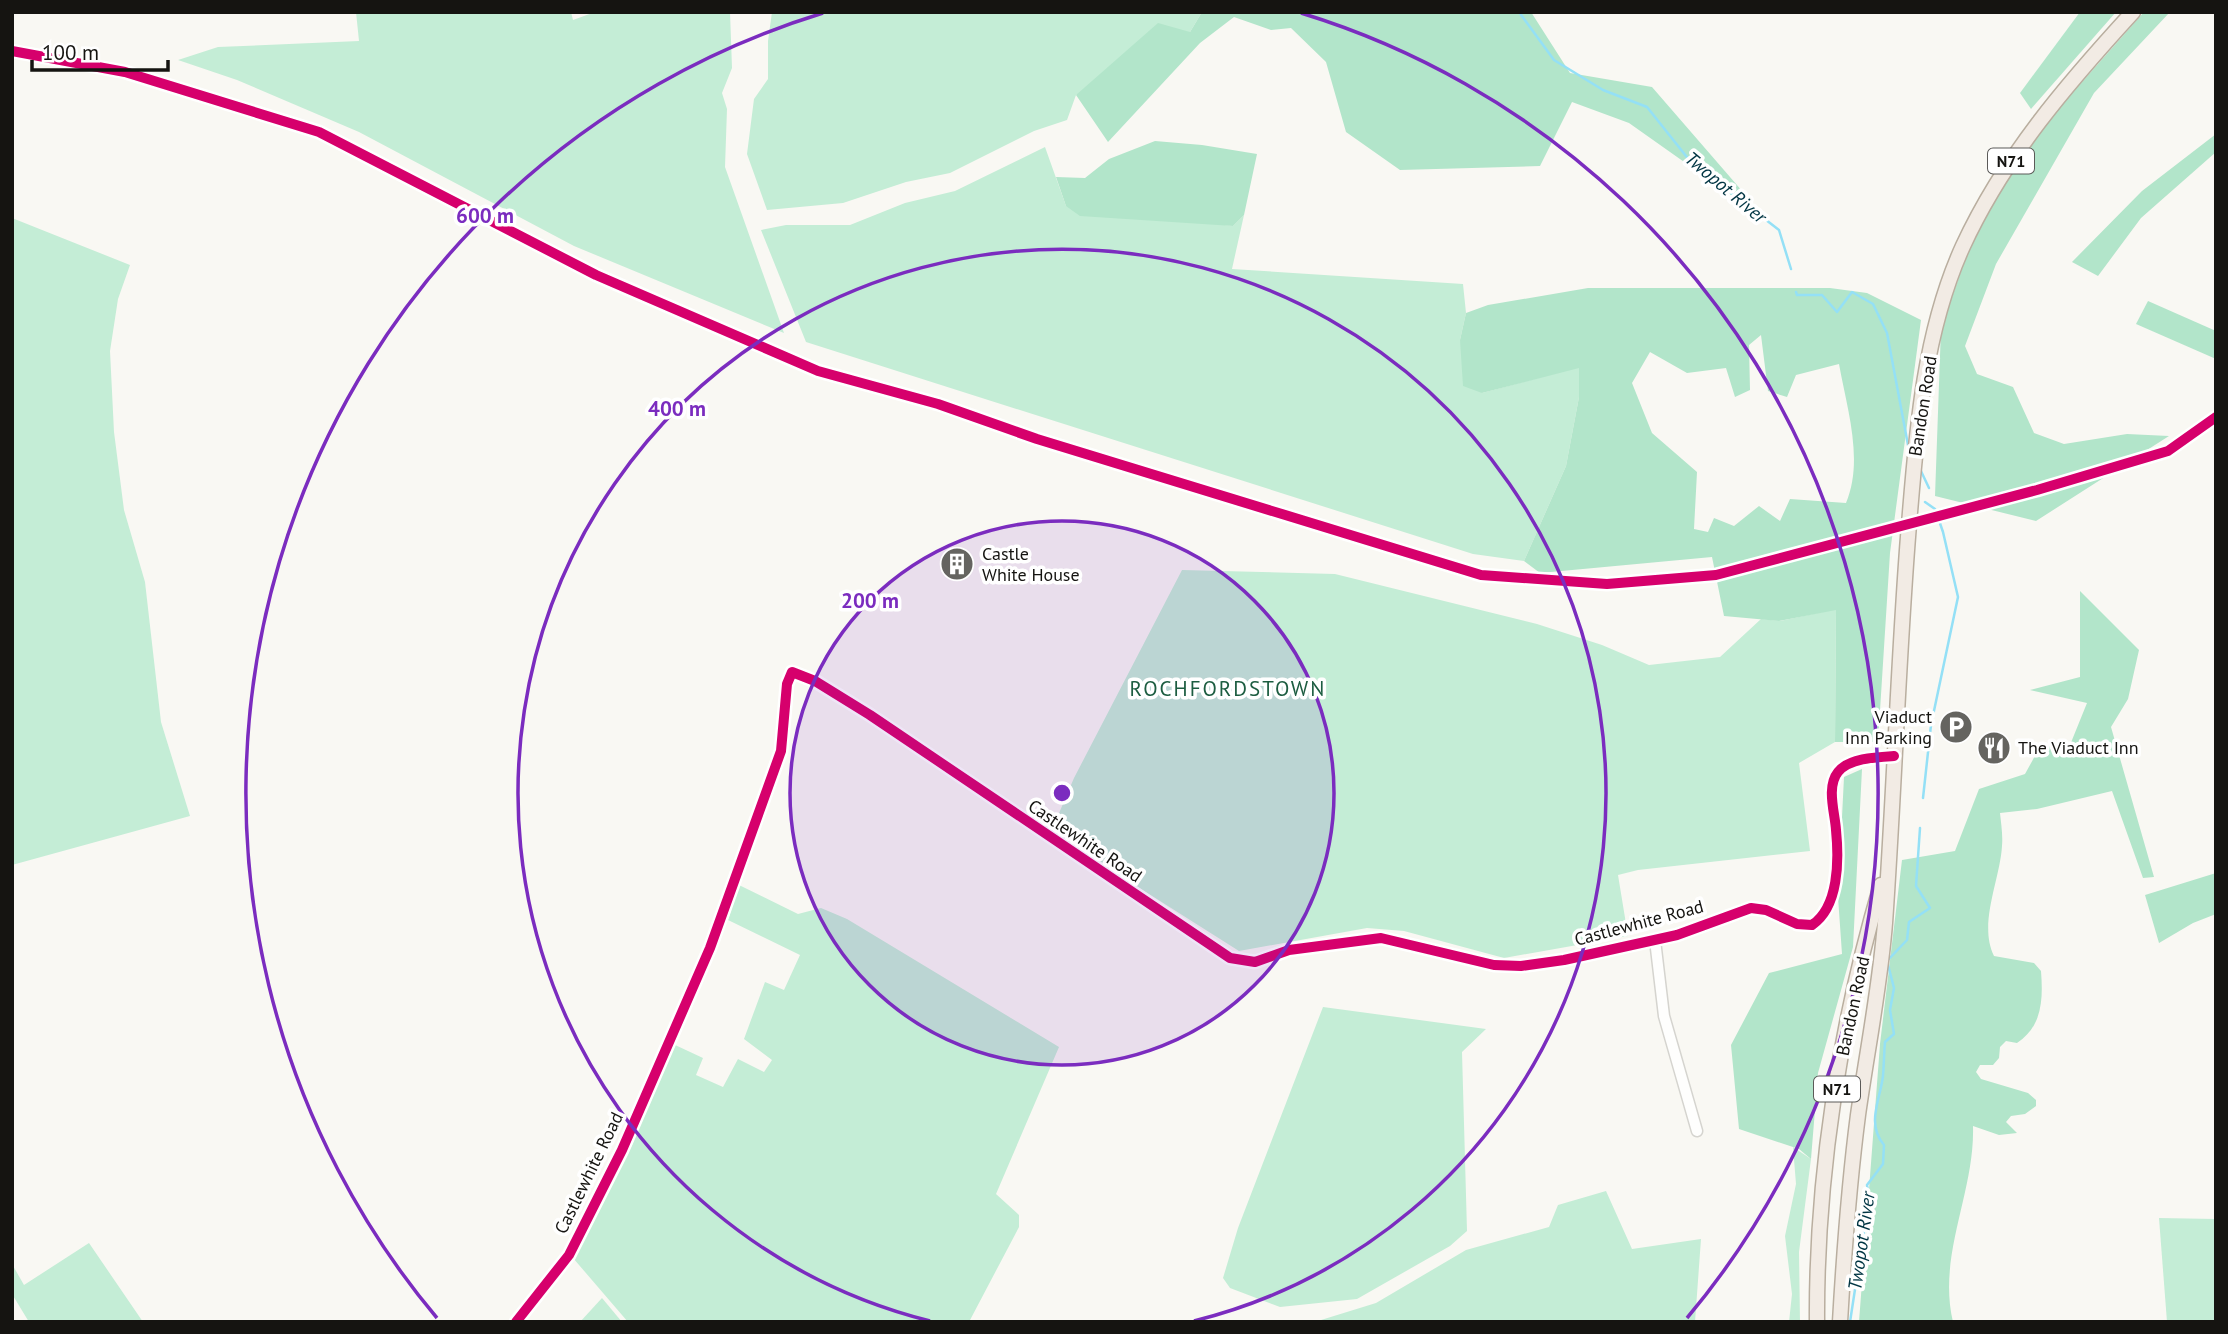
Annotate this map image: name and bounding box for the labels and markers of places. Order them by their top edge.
place label: Castle White House [982,542,1080,586]
building icon: Castle White House [938,545,976,583]
place label: Viaduct Inn Parking [1845,705,1932,749]
parking icon: Viaduct Inn Parking [1937,708,1975,746]
restaurant icon: The Viaduct Inn [1975,729,2013,767]
place label: The Viaduct Inn [2018,736,2139,759]
centre of rings [1050,781,1074,805]

